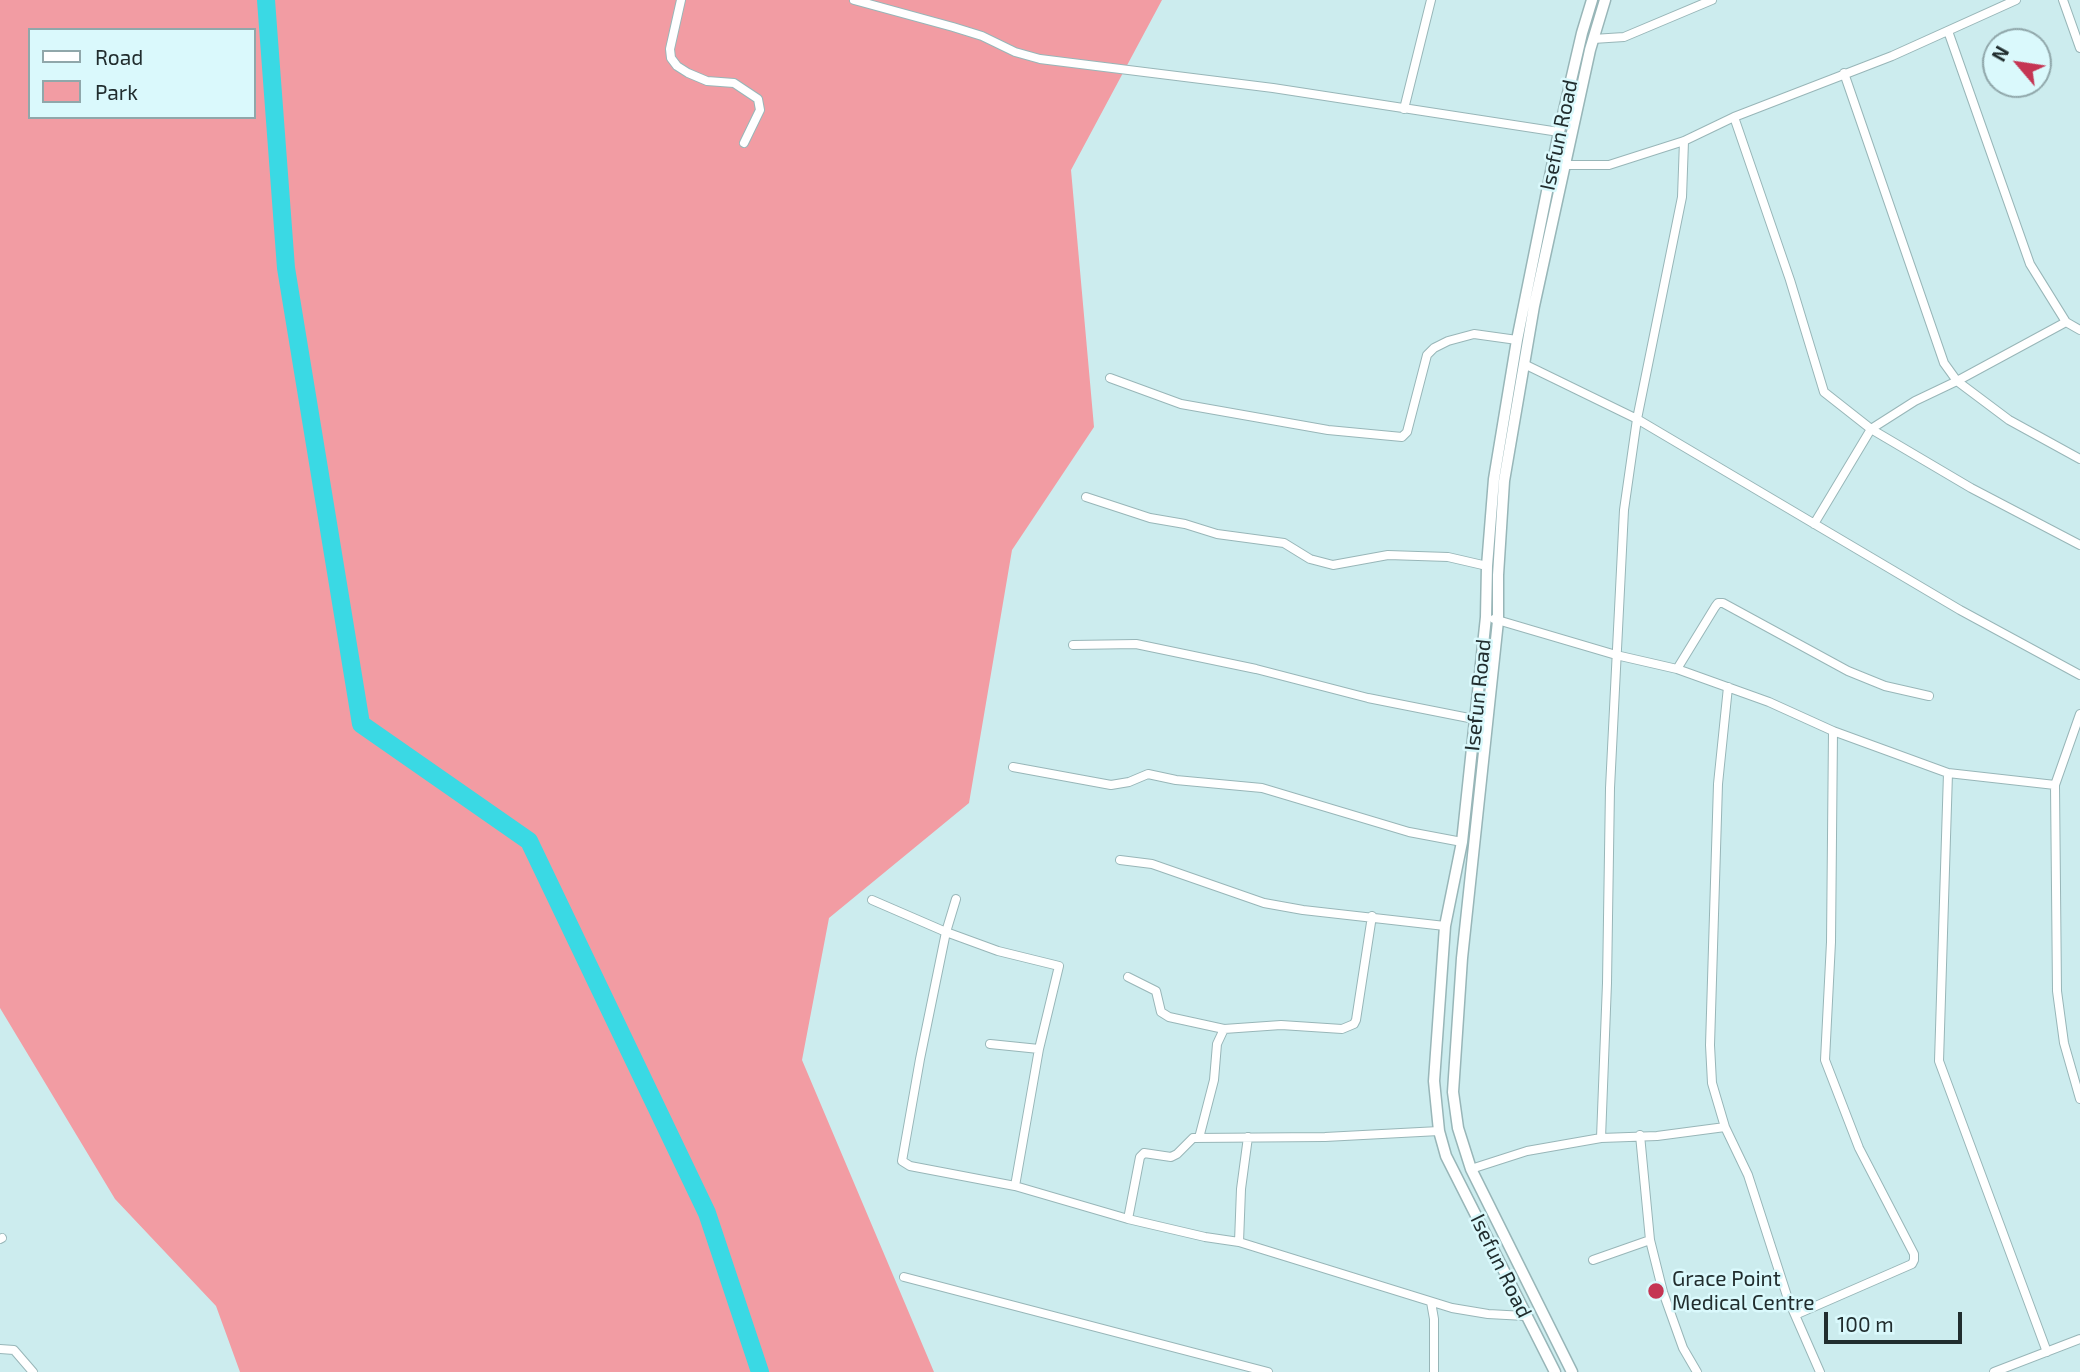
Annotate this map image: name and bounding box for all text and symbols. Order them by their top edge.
legend [28,28,256,119]
north arrow [1982,28,2052,98]
text: N [1987,42,2013,65]
text: Road [95,44,143,69]
street label: Isefun Road [1535,77,1583,193]
text: Park [95,79,138,104]
street label: Isefun Road [1460,638,1496,752]
street label: Isefun Road [1465,1210,1537,1322]
place label: Grace Point Medical Centre [1672,1266,1815,1316]
marker: Grace Point Medical Centre [1646,1281,1666,1301]
scale bar [1828,1298,1966,1342]
text: 100 m [1837,1311,1894,1336]

